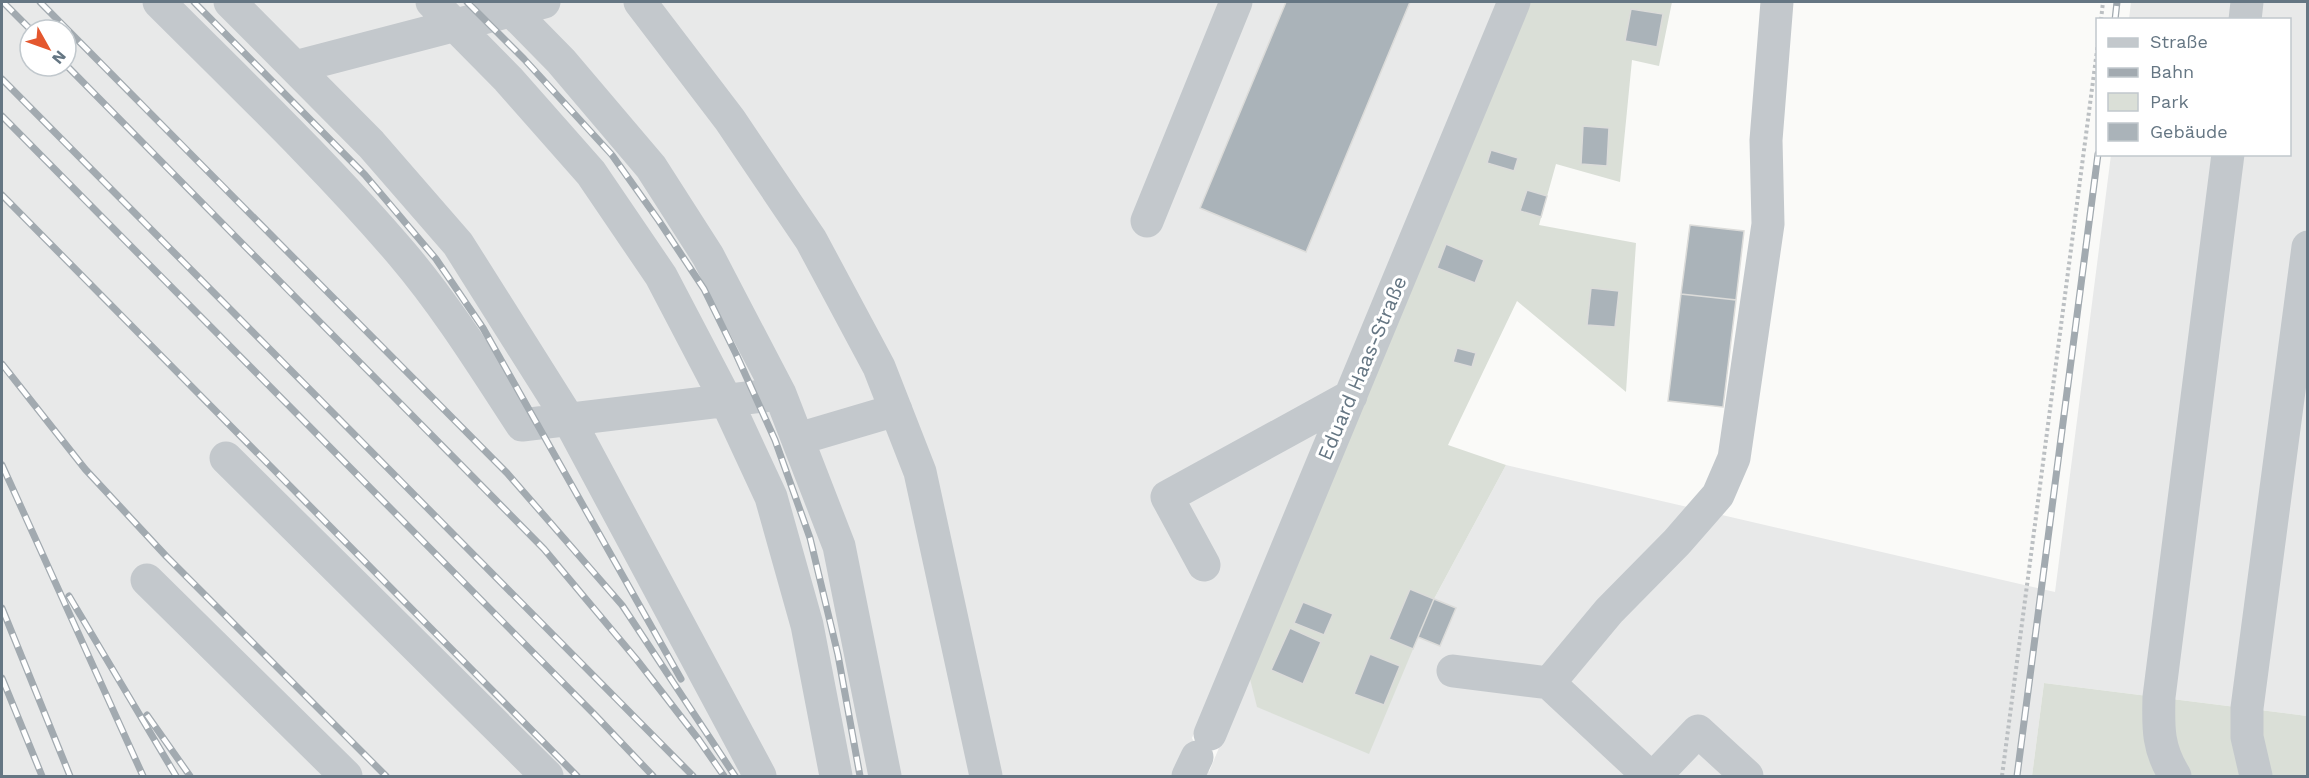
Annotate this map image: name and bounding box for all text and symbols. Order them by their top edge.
north arrow [18,18,78,78]
legend [2096,18,2291,156]
text: Straße [2150,31,2208,52]
text: N [48,47,70,68]
text: Bahn [2150,61,2194,82]
text: Park [2150,91,2189,112]
text: Gebäude [2150,121,2228,142]
street label: Eduard Haas-Straße [1312,272,1412,464]

